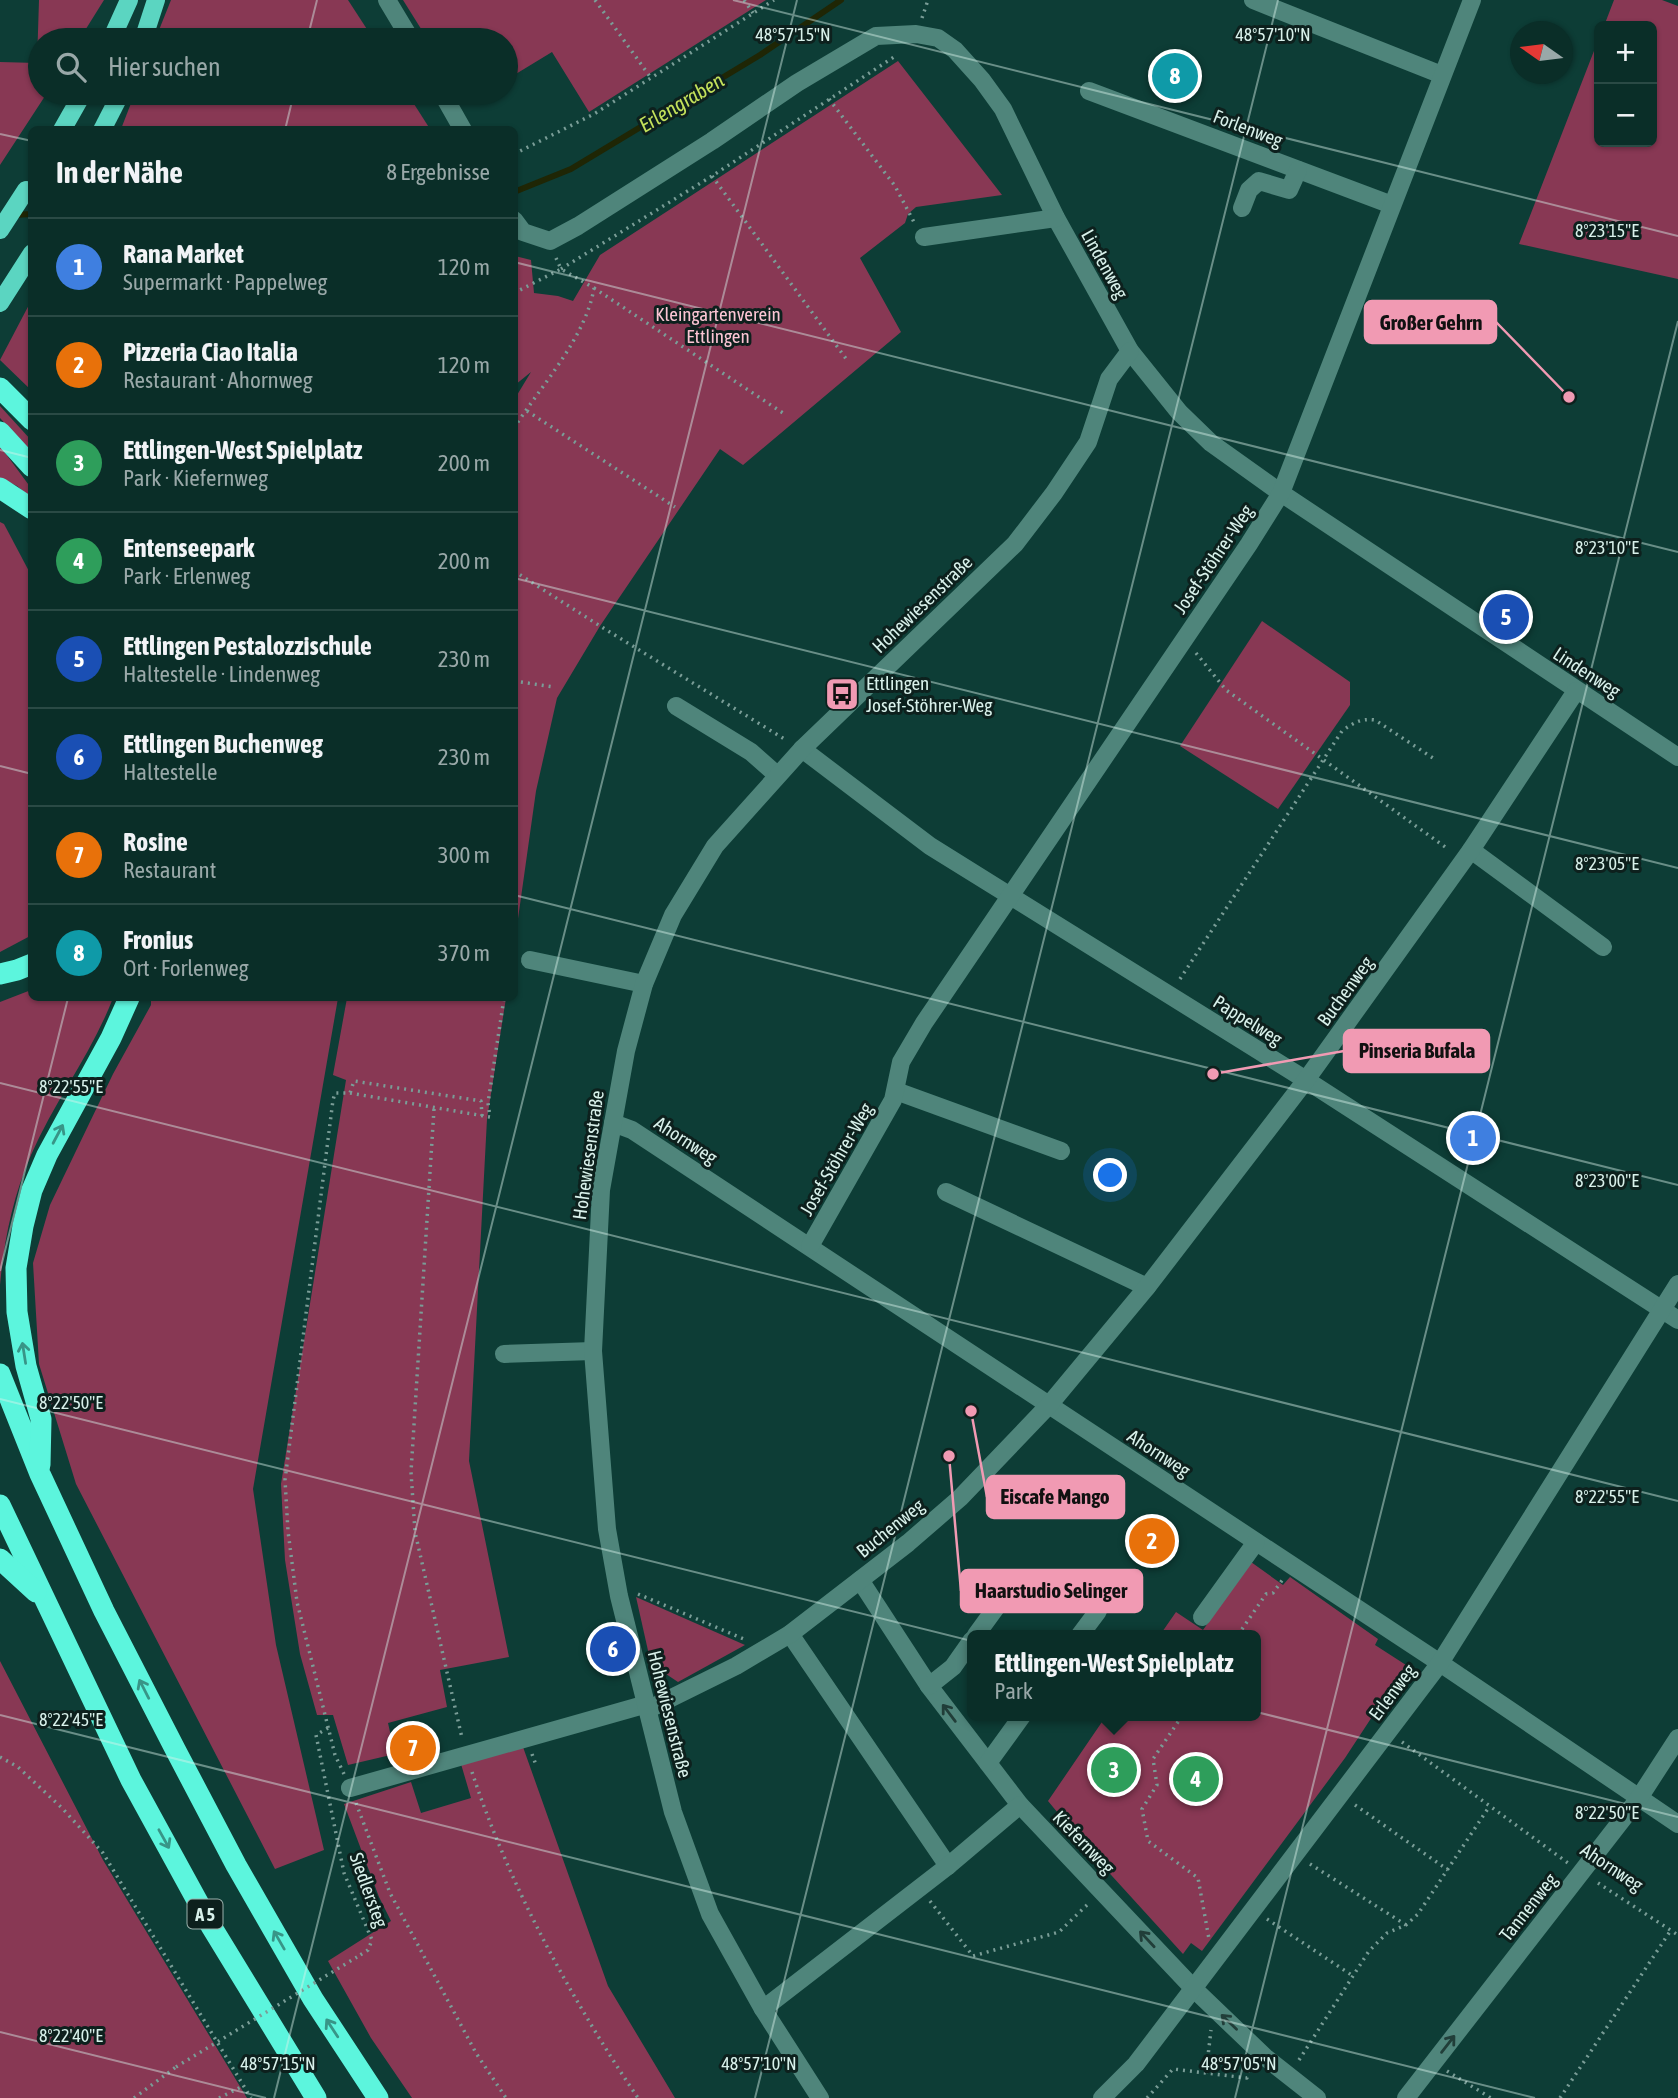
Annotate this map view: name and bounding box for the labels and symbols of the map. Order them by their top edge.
north arrow [1510,21,1573,84]
text: 48°57'15"N [755,24,831,45]
text: 48°57'10"N [1235,24,1311,45]
pin: 8 [1152,50,1198,102]
water label: Erlengraben [634,67,728,137]
street label: Forlenweg [1210,105,1287,152]
text: 8°23'15"E [1575,220,1639,241]
street label: Lindenweg [1077,226,1133,303]
callout: Großer Gehrn [1365,301,1496,343]
park label: Kleingartenverein Ettlingen [655,303,781,347]
text: Großer Gehrn [1380,310,1482,334]
street label: Josef-Stöhrer-Weg [1169,500,1258,618]
text: 8°23'10"E [1575,537,1639,558]
street label: Hohewiesenstraße [867,551,977,657]
pin: 5 [1483,591,1529,643]
street label: Lindenweg [1549,642,1625,702]
place label: Ettlingen Josef-Stöhrer-Weg [866,672,993,716]
bus stop icon: Ettlingen Josef-Stöhrer-Weg [823,675,861,713]
text: 8°23'05"E [1575,853,1639,874]
street label: Buchenweg [1313,951,1378,1030]
street label: Pappelweg [1209,990,1287,1050]
callout: Pinseria Bufala [1344,1030,1489,1072]
text: Pinseria Bufala [1359,1038,1476,1062]
text: 8°22'55"E [39,1076,103,1097]
street label: Hohewiesenstraße [568,1089,608,1221]
street label: Josef-Stöhrer-Weg [795,1098,878,1219]
street label: Ahornweg [651,1112,722,1169]
pin: 1 [1450,1112,1496,1164]
one-way arrow [52,1124,65,1145]
your location [1093,1158,1127,1192]
text: 8°23'00"E [1575,1170,1639,1191]
one-way arrow [17,1342,30,1365]
text: 8°22'50"E [39,1392,103,1413]
street label: Ahornweg [1124,1425,1195,1482]
callout: Eiscafe Mango [987,1476,1124,1518]
text: Eiscafe Mango [1000,1484,1110,1508]
text: 8°22'55"E [1575,1486,1639,1507]
street label: Buchenweg [852,1494,929,1562]
pin: 2 [1129,1515,1175,1567]
callout: Haarstudio Selinger [961,1570,1142,1612]
text: Haarstudio Selinger [975,1578,1128,1602]
pin: 6 [590,1623,636,1675]
street label: Hohewiesenstraße [644,1648,696,1780]
street label: Erlenweg [1364,1659,1421,1724]
one-way arrow [136,1679,150,1700]
one-way arrow [942,1704,957,1722]
text: 8°22'45"E [39,1709,103,1730]
pin: 7 [390,1722,436,1774]
pin: 3 [1091,1744,1137,1796]
pin: 4 [1173,1753,1219,1805]
text: 8°22'50"E [1575,1802,1639,1823]
street label: Kiefernweg [1049,1806,1120,1879]
one-way arrow [157,1829,171,1849]
street label: Ahornweg [1577,1838,1648,1896]
street label: Siedlersteg [345,1850,393,1931]
street label: Tannenweg [1495,1868,1562,1945]
road number: A 5 [188,1900,222,1928]
one-way arrow [272,1930,286,1950]
one-way arrow [1139,1931,1156,1948]
one-way arrow [1220,2013,1237,2030]
one-way arrow [325,2019,339,2038]
text: 8°22'40"E [39,2025,103,2046]
one-way arrow [1440,2035,1455,2054]
text: 48°57'15"N [240,2053,316,2074]
text: 48°57'10"N [721,2053,797,2074]
text: 48°57'05"N [1201,2053,1277,2074]

